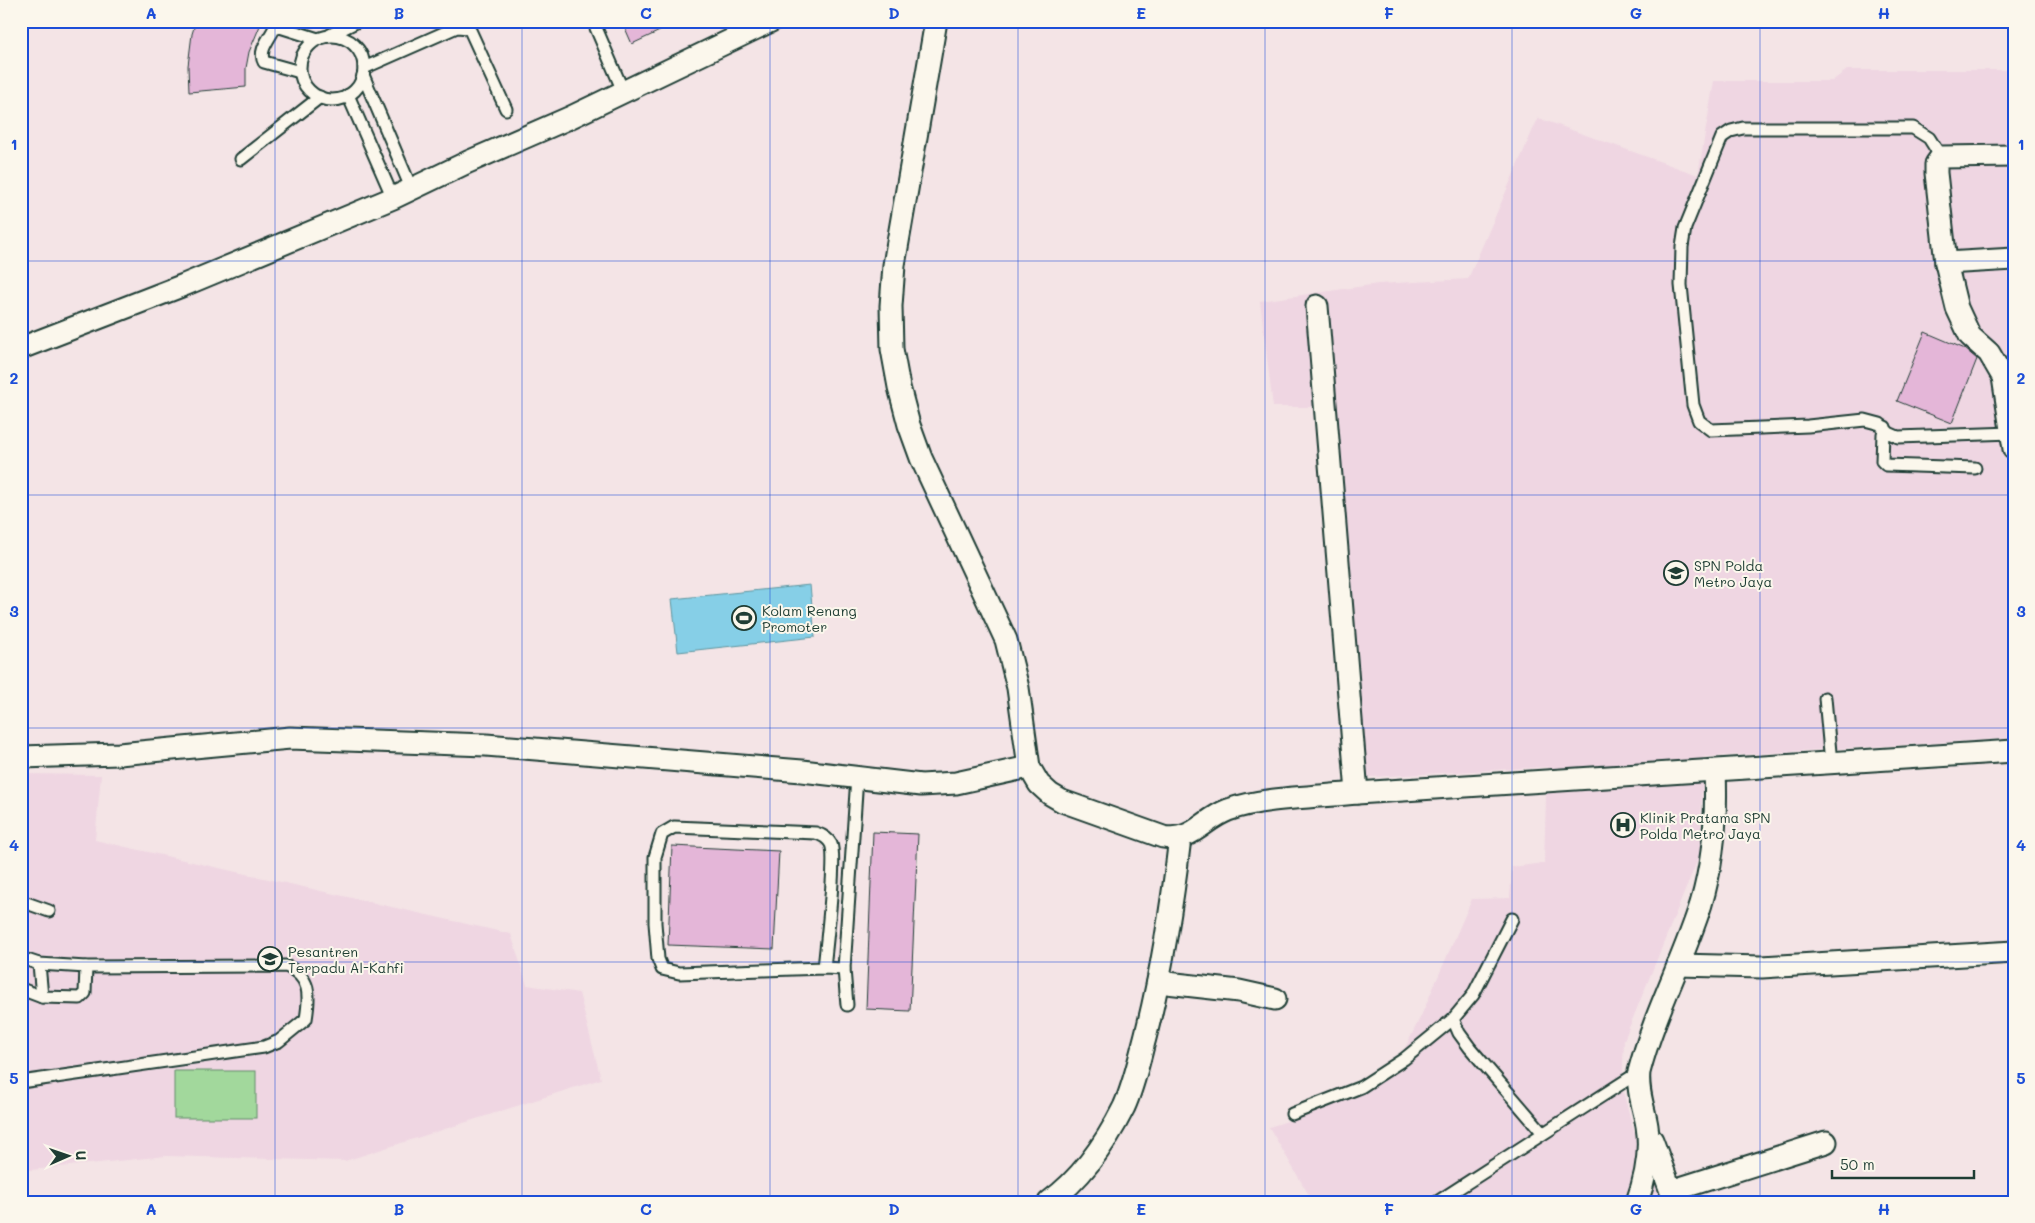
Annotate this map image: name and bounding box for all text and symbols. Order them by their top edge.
text: A [145,2,157,23]
text: B [394,2,404,23]
text: C [640,2,652,23]
text: D [888,2,900,23]
text: E [1136,2,1146,23]
text: F [1384,2,1394,23]
text: G [1630,2,1642,23]
text: H [1878,2,1890,23]
text: 1 [10,133,18,154]
text: 1 [2017,133,2025,154]
text: 2 [10,367,19,388]
text: 2 [2017,367,2026,388]
place label: SPN Polda Metro Jaya [1694,556,1772,591]
school or university icon: SPN Polda Metro Jaya [1663,560,1689,586]
text: 3 [9,600,19,621]
text: 3 [2016,600,2026,621]
place label: Kolam Renang Promoter [762,601,857,636]
sports icon: Kolam Renang Promoter [731,605,757,631]
place label: Klinik Pratama SPN Polda Metro Jaya [1640,808,1771,843]
hospital icon: Klinik Pratama SPN Polda Metro Jaya [1610,812,1636,838]
text: 4 [9,834,19,855]
text: 4 [2016,834,2026,855]
place label: Pesantren Terpadu Al-Kahfi [288,942,404,977]
school or university icon: Pesantren Terpadu Al-Kahfi [257,946,283,972]
text: 5 [9,1067,19,1088]
text: 5 [2016,1067,2026,1088]
north arrow [42,1130,92,1180]
scale bar [1832,1148,1975,1180]
text: U [72,1150,91,1161]
text: 50 m [1840,1154,1875,1174]
text: A [145,1198,157,1219]
text: B [394,1198,404,1219]
text: C [640,1198,652,1219]
text: D [888,1198,900,1219]
text: E [1136,1198,1146,1219]
text: F [1384,1198,1394,1219]
text: G [1630,1198,1642,1219]
text: H [1878,1198,1890,1219]

